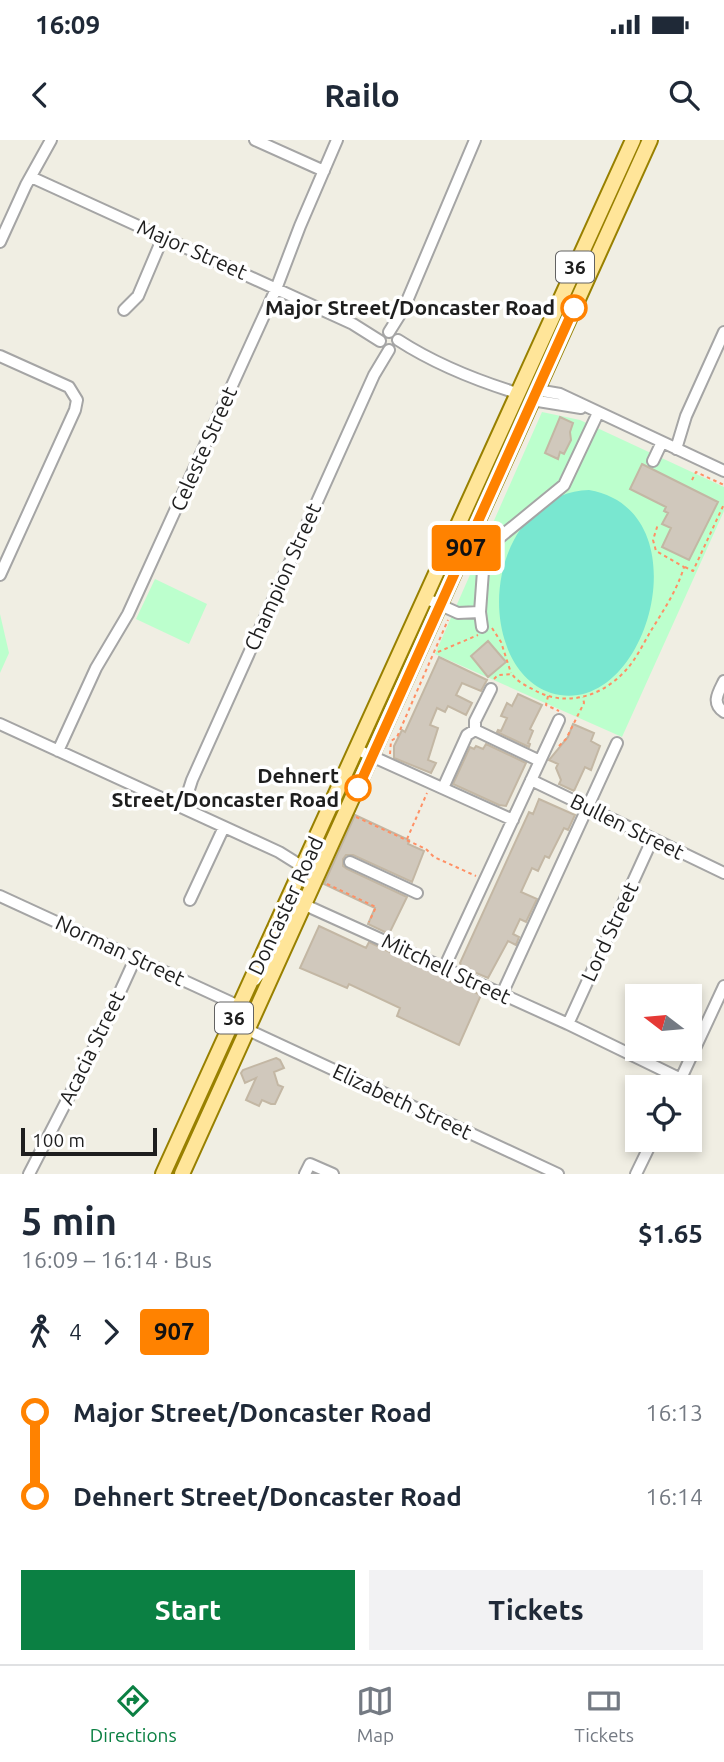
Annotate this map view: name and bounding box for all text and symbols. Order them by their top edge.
text: 16:09 [35,10,100,39]
icon: back [21,76,59,114]
icon: search [665,76,703,114]
text: Railo [324,77,400,113]
street label: Major Street [134,214,251,284]
road number: 36 [556,251,594,282]
place label: Major Street/Doncaster Road [265,295,555,319]
marker: Major Street/Doncaster Road [561,295,587,321]
street label: Celeste Street [165,383,241,515]
street label: Champion Street [239,499,325,654]
line badge: 907 [426,525,506,571]
text: 907 [446,534,486,561]
place label: Dehnert Street/Doncaster Road [112,763,339,811]
marker: Dehnert Street/Doncaster Road [345,775,371,801]
street label: Bullen Street [567,788,688,864]
street label: Doncaster Road [243,833,328,978]
street label: Lord Street [576,878,643,985]
street label: Norman Street [52,910,189,990]
street label: Mitchell Street [378,928,515,1008]
north arrow [625,984,702,1060]
map controls [625,984,702,1152]
street label: Acacia Street [53,987,129,1108]
road number: 36 [215,1002,253,1034]
street label: Elizabeth Street [329,1058,476,1144]
button: locate [625,1075,702,1152]
scale bar [21,1125,158,1157]
text: 100 m [32,1129,85,1151]
text: 5 min [21,1200,117,1242]
text: $1.65 [638,1219,703,1248]
text: 16:09 – 16:14 · Bus [21,1247,212,1272]
icon: walk [21,1313,59,1351]
icon: forward [92,1313,130,1351]
text: 907 [154,1318,195,1345]
text: 4 [69,1319,82,1344]
text: Major Street/Doncaster Road [73,1398,432,1427]
text: 16:13 [645,1400,703,1425]
text: Dehnert Street/Doncaster Road [73,1482,462,1511]
text: 16:14 [645,1484,703,1509]
button: Start [21,1570,355,1650]
button: Tickets [369,1570,703,1650]
tab: Directions [90,1682,177,1746]
tab: Map [356,1682,394,1746]
tab: Tickets [574,1682,634,1746]

